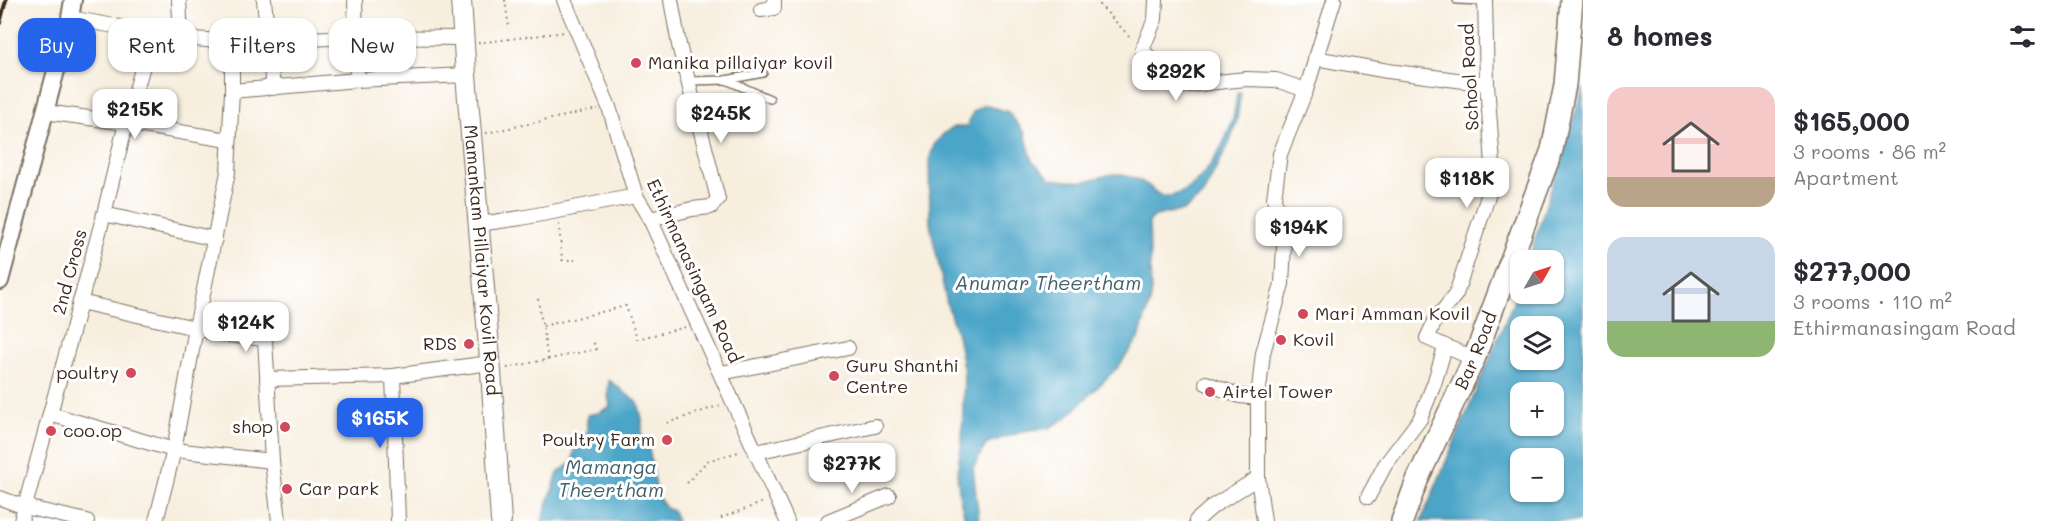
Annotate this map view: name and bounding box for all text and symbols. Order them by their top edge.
chip: Buy [18,18,96,72]
chip: Rent [108,18,197,72]
chip: Filters [209,18,317,72]
chip: New [329,18,416,72]
text: 8 homes [1607,19,1713,53]
icon: filters [2006,20,2039,53]
street label: School Road [1454,23,1484,131]
place label: Manika pillaiyar kovil [648,50,833,74]
pin: $292K [1134,51,1218,102]
marker: Manika pillaiyar kovil [629,56,643,70]
text: $292K [1146,57,1206,83]
pin: $215K [93,89,177,140]
pin: $245K [679,93,763,144]
text: $215K [106,95,164,121]
text: $245K [690,99,752,125]
text: $165,000 [1793,104,1910,138]
icon: home [1655,111,1727,183]
street label: Mamankam Pillaiyar Kovil Road [459,124,506,396]
text: 3 rooms · 86 m² [1793,138,1946,164]
pin: $118K [1425,158,1509,209]
text: $118K [1439,164,1495,190]
text: Apartment [1793,164,1899,190]
street label: Ethirmanasingam Road [642,175,748,367]
pin: $194K [1257,207,1341,258]
text: $194K [1269,213,1329,239]
street label: 2nd Cross [46,227,92,317]
north arrow [1510,250,1564,304]
map controls [1510,250,1564,502]
text: $277,000 [1793,254,1911,288]
icon: home [1655,261,1727,333]
water label: Anumar Theertham [955,269,1141,295]
text: 3 rooms · 110 m² [1793,288,1952,314]
place label: Mari Amman Kovil [1315,301,1470,325]
pin: $124K [204,302,288,353]
marker: Mari Amman Kovil [1296,307,1310,321]
text: $124K [217,308,275,334]
street label: Bar Road [1448,308,1502,393]
text: Ethirmanasingam Road [1793,314,2016,340]
button: layers [1510,316,1564,370]
place label: Kovil [1293,327,1334,351]
place label: RDS [423,331,457,355]
marker: Kovil [1274,333,1288,347]
marker: RDS [462,337,476,351]
place label: Guru Shanthi Centre [846,353,959,398]
place label: poultry [57,360,119,384]
marker: poultry [124,366,138,380]
marker: Guru Shanthi Centre [827,369,841,383]
place label: Airtel Tower [1222,379,1333,403]
button: + [1510,382,1564,436]
marker: Airtel Tower [1203,385,1217,399]
pin: $165K [338,398,422,449]
text: $165K [351,404,409,430]
place label: shop [232,414,273,438]
place label: coo.op [63,418,122,442]
marker: shop [278,420,292,434]
marker: coo.op [44,424,58,438]
place label: Poultry Farm [542,427,655,451]
marker: Poultry Farm [660,433,674,447]
pin: $277K [810,443,894,494]
button: − [1510,448,1564,502]
text: $277K [823,449,881,475]
water label: Mamanga Theertham [558,453,664,502]
place label: Car park [299,476,379,500]
marker: Car park [280,482,294,496]

